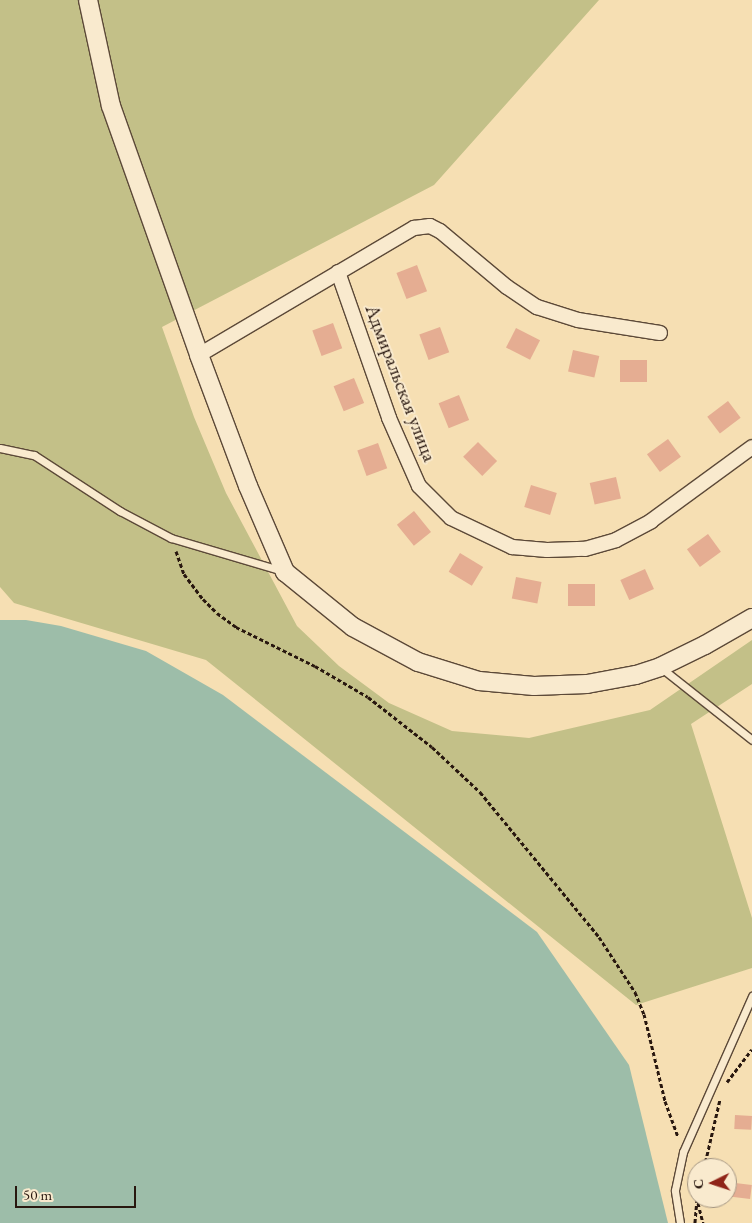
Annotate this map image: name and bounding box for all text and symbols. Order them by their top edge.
street label: Адмиральская улица [360,301,442,465]
north arrow [687,1158,737,1208]
scale bar [18,1176,139,1208]
text: С [689,1178,707,1190]
text: 50 m [23,1185,52,1204]

